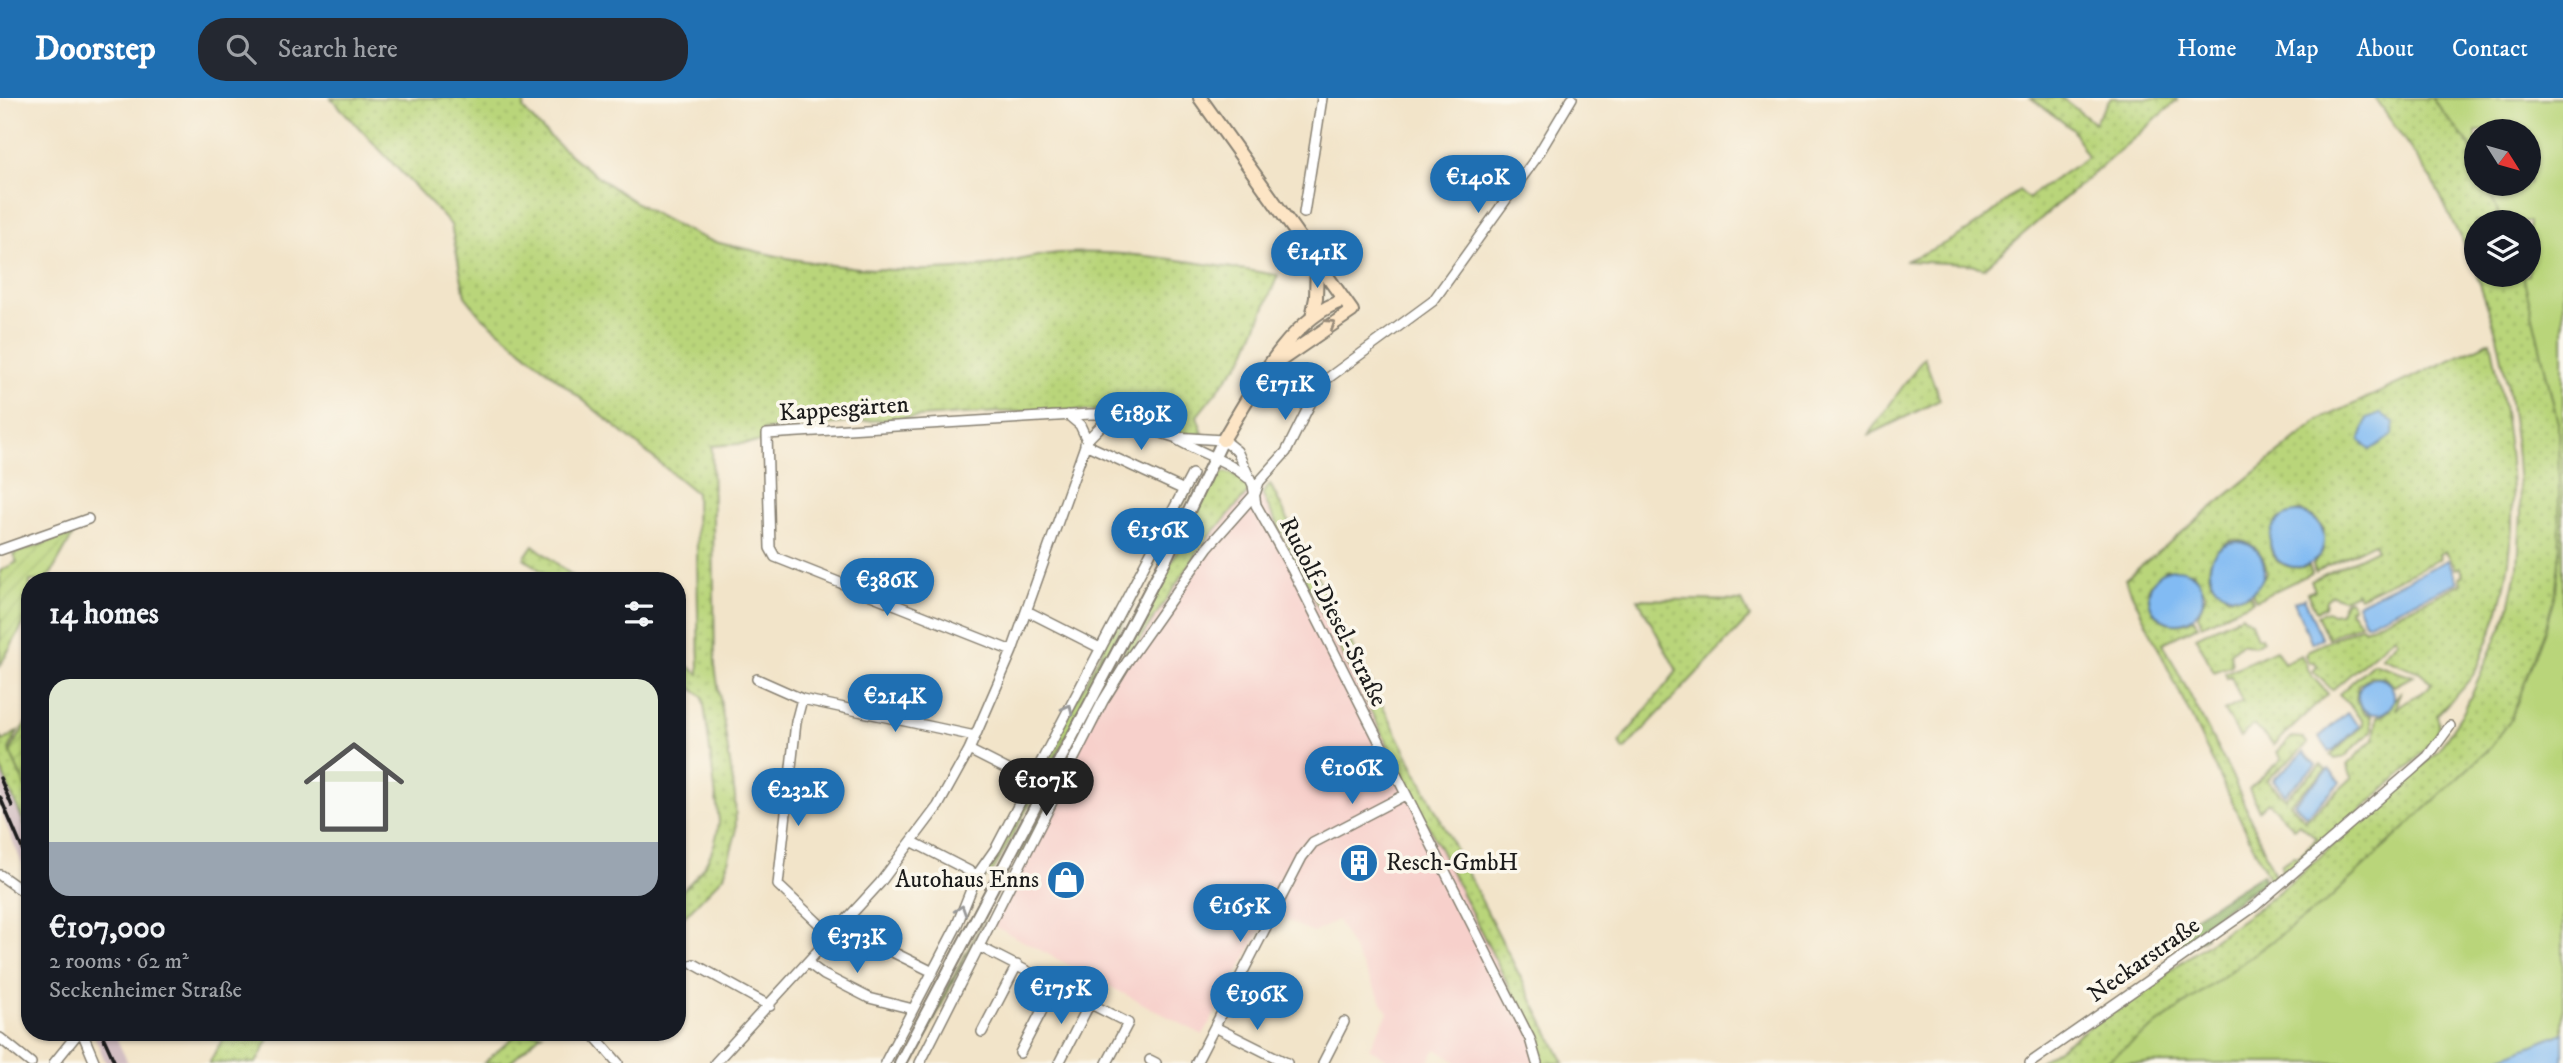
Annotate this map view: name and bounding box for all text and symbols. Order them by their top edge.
search box [198,18,688,81]
text: Doorstep [35,29,156,70]
icon: search [222,30,260,68]
text: Search here [278,33,398,66]
text: Home [2177,34,2236,64]
text: Map [2274,34,2319,64]
text: About [2357,34,2414,64]
text: Contact [2452,34,2528,64]
north arrow [2464,119,2541,196]
map controls [2464,119,2541,287]
pin: €140K [1429,156,1527,215]
text: €140K [1446,163,1510,192]
button: layers [2464,210,2541,287]
pin: €141K [1268,230,1366,290]
text: €141K [1287,238,1347,267]
one-way arrow [1324,319,1337,332]
pin: €171K [1236,362,1334,422]
text: €171K [1256,370,1314,399]
street label: Kappesgärten [778,389,910,429]
pin: €189K [1092,392,1190,452]
text: €189K [1110,400,1172,429]
pin: €156K [1109,508,1207,568]
street label: Rudolf-Diesel-Straße [1272,512,1394,712]
text: €156K [1127,516,1189,545]
pin: €386K [838,559,936,618]
text: €386K [856,566,918,595]
icon: filters [620,595,658,633]
text: 14 homes [49,596,159,633]
pin: €214K [846,674,944,734]
text: €214K [864,682,926,711]
one-way arrow [1060,704,1073,717]
icon: home [291,724,417,850]
pin: €106K [1303,746,1401,806]
text: €106K [1321,754,1383,783]
pin: €107K [997,758,1095,818]
text: €107K [1015,766,1077,795]
pin: €232K [749,768,847,828]
text: €232K [768,776,828,805]
building icon: Resch-GmbH [1338,842,1380,884]
place label: Resch-GmbH [1386,848,1518,878]
shop icon: Autohaus Enns [1045,859,1087,901]
place label: Autohaus Enns [895,865,1039,895]
pin: €165K [1191,884,1289,944]
text: €165K [1209,892,1271,921]
one-way arrow [953,904,967,917]
text: €107,000 [49,910,166,947]
street label: Neckarstraße [2082,910,2206,1010]
pin: €373K [808,916,906,975]
text: €373K [828,923,886,952]
text: 2 rooms · 62 m² [49,947,189,976]
pin: €175K [1012,967,1110,1026]
pin: €196K [1208,972,1306,1032]
text: €175K [1030,974,1092,1003]
text: Seckenheimer Straße [49,976,242,1005]
text: €196K [1226,980,1288,1009]

